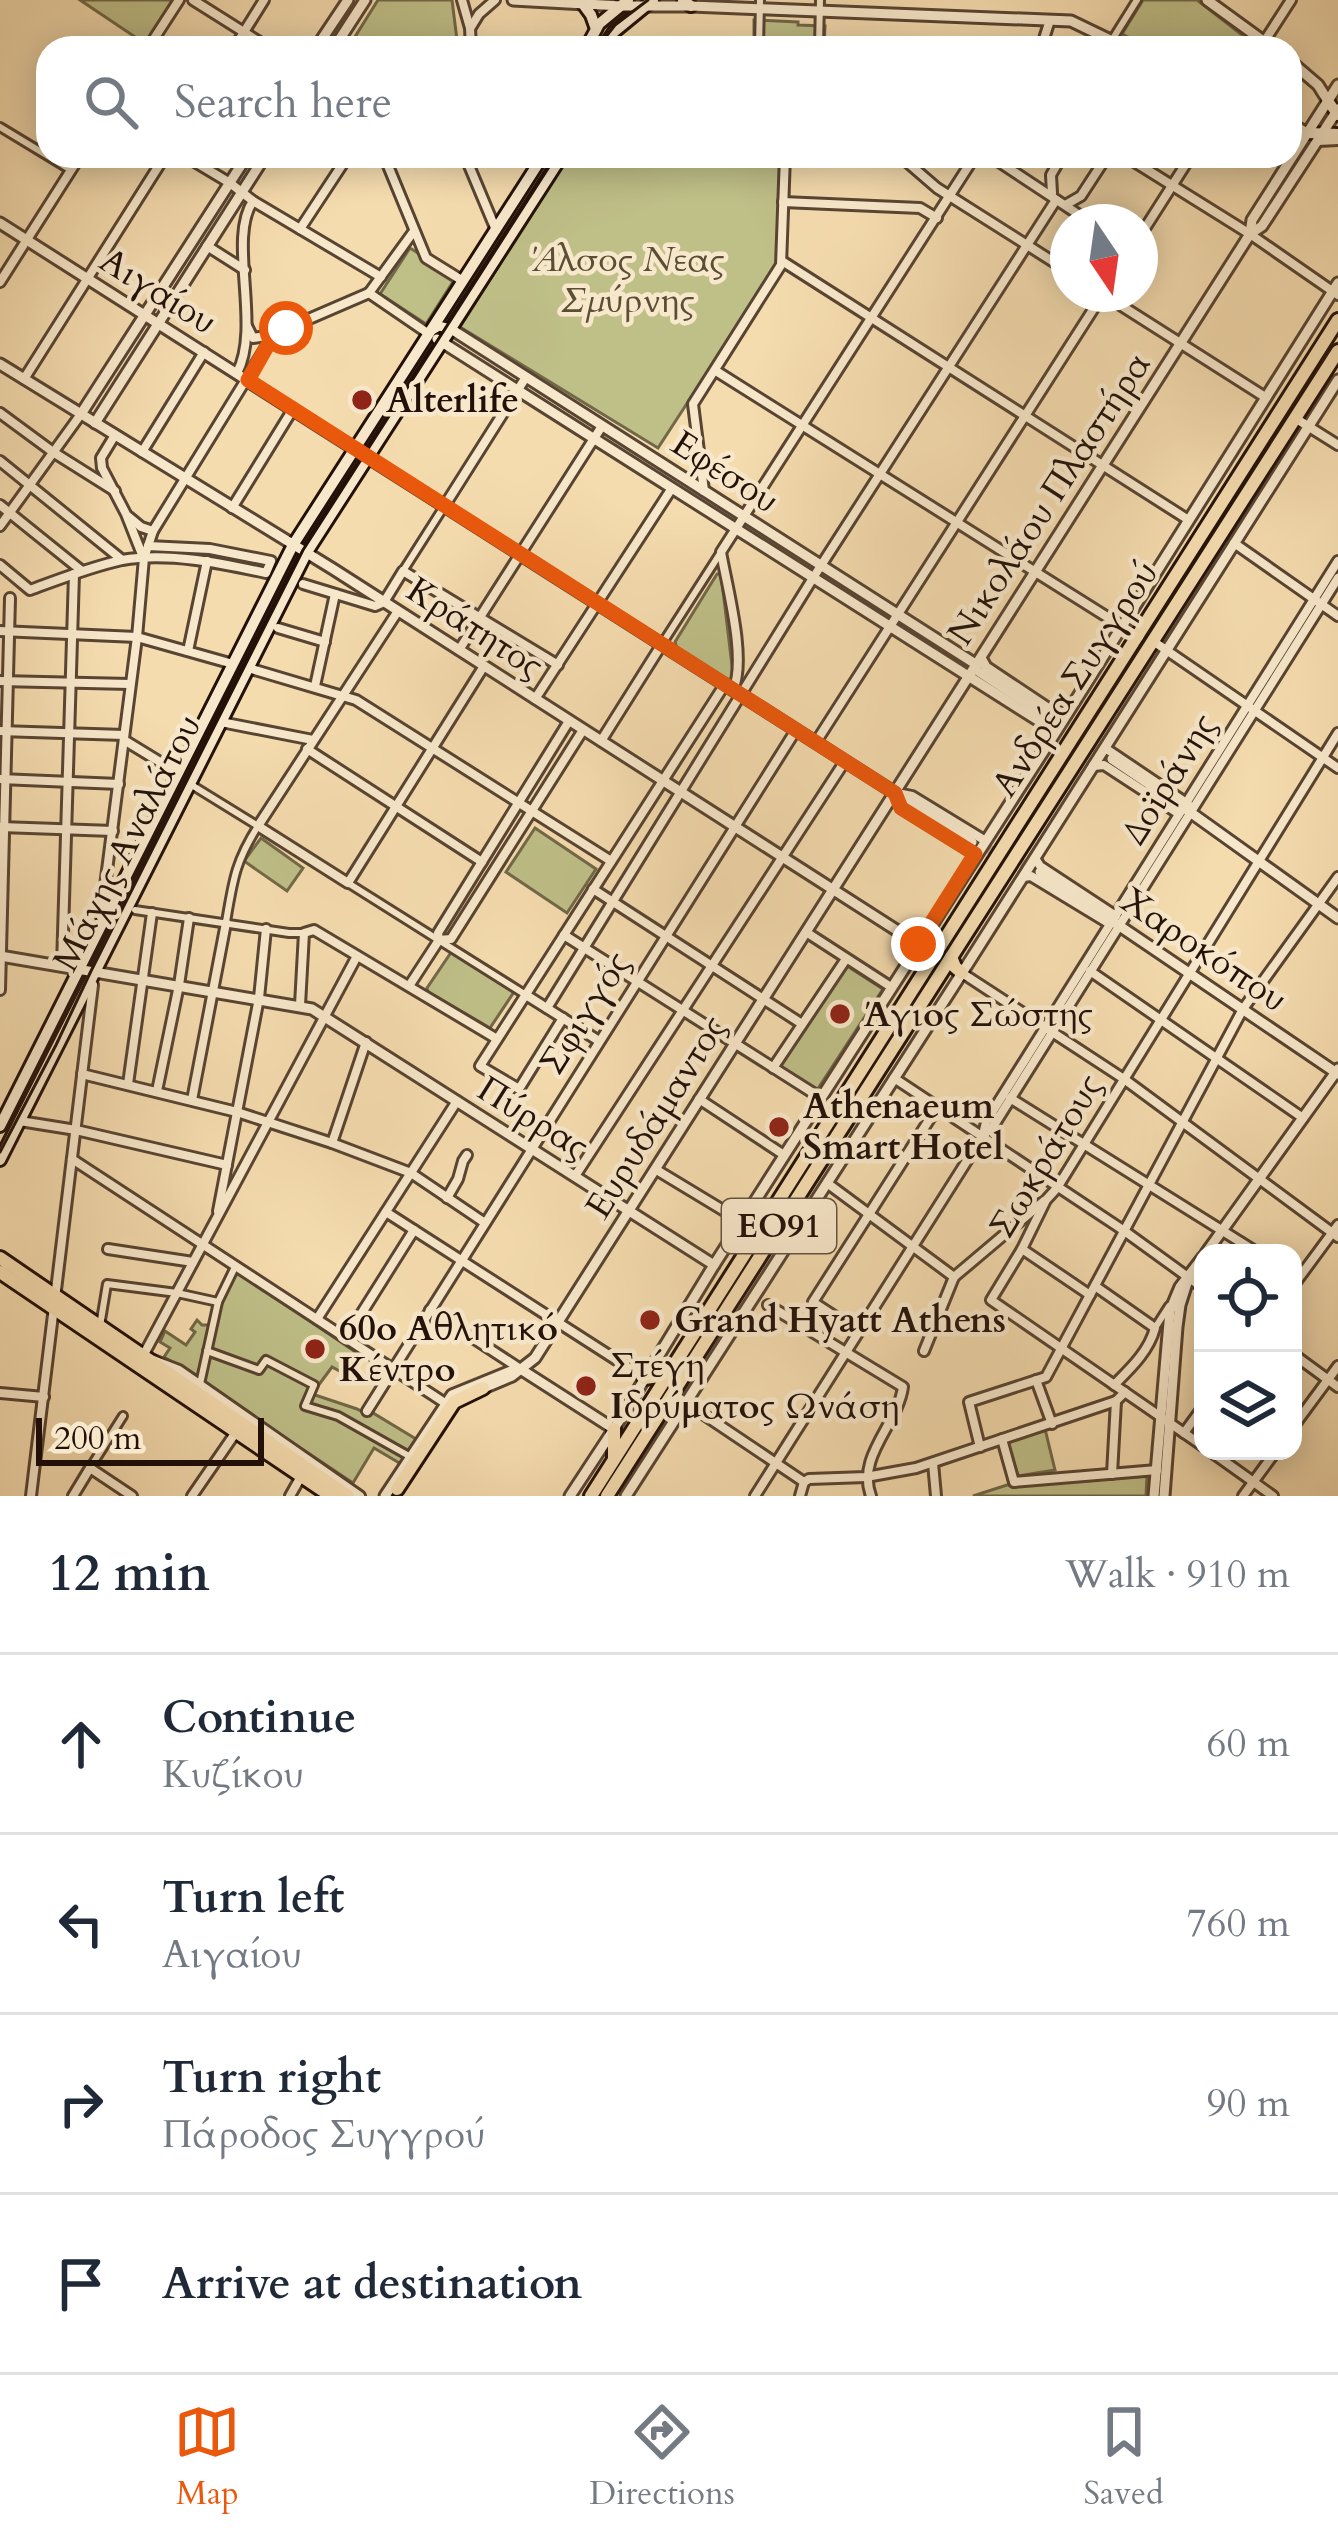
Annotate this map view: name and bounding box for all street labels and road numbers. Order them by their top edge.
street label: Αιγαίου [90,236,226,346]
street label: Νικολάου Πλαστήρα [936,343,1162,655]
street label: Εφέσου [662,419,788,525]
street label: Ανδρέα Συγγρού [980,552,1170,806]
street label: Κράτητος [397,566,553,690]
street label: Δοϊράνης [1110,704,1228,854]
street label: Μάχης Αναλάτου [41,706,213,980]
street label: Χαροκόπου [1111,876,1297,1024]
street label: Σφιγγός [528,942,642,1084]
street label: Ευρυδάμαντος [574,1006,738,1228]
street label: Πύρρας [468,1065,598,1171]
street label: Σωκράτους [978,1065,1114,1247]
road number: ΕΟ91 [722,1199,836,1253]

